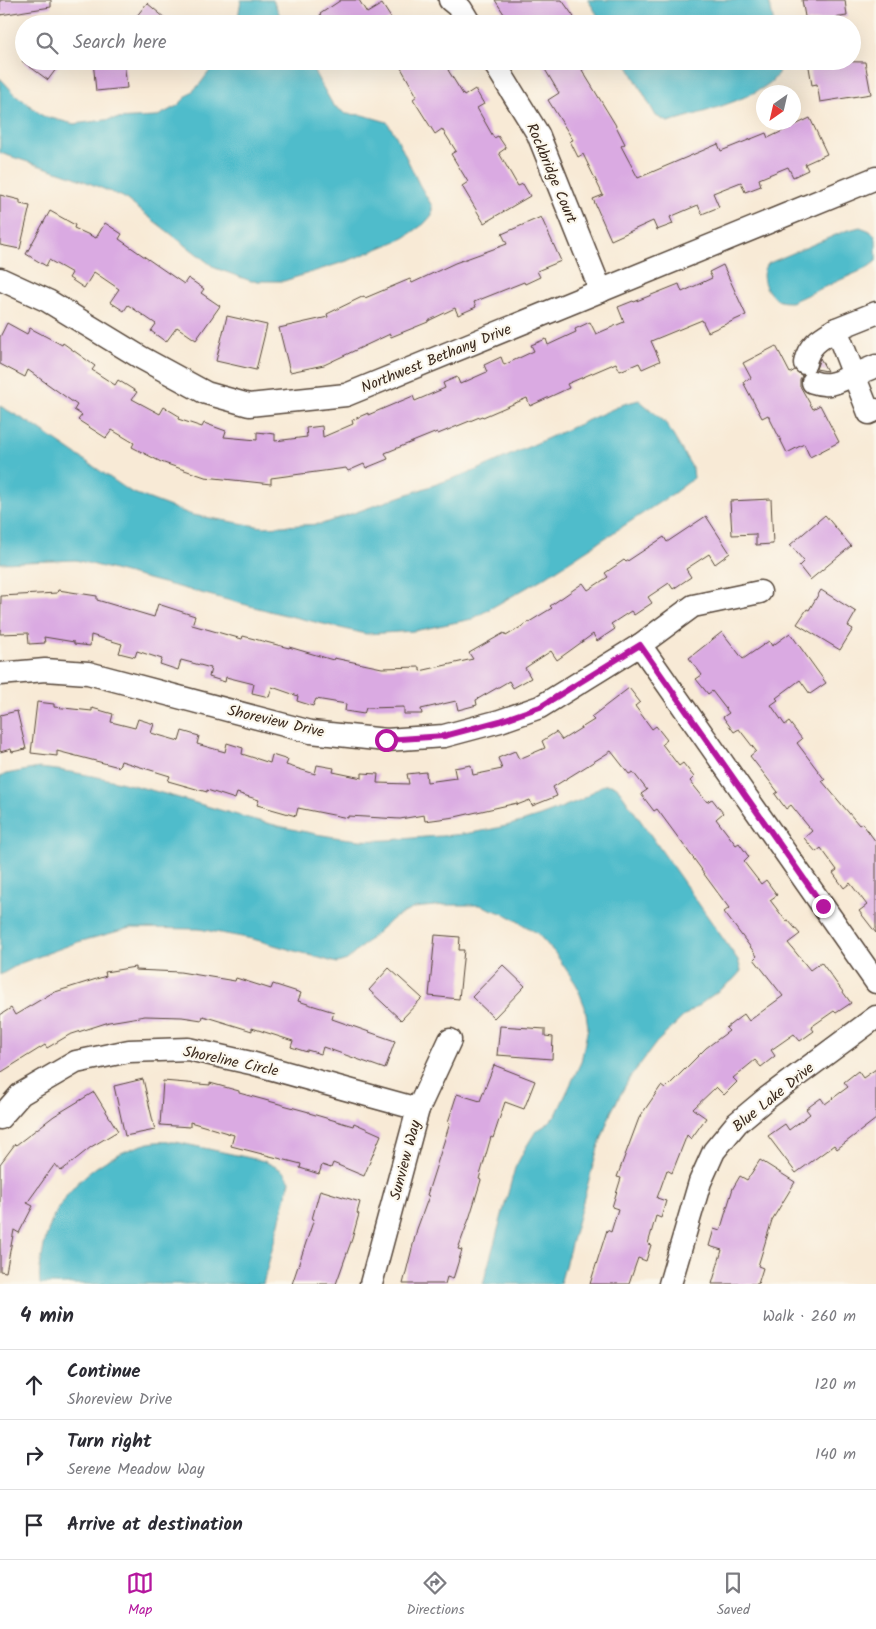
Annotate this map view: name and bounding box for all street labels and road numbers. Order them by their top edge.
street label: Rockbridge Court [519,120,583,227]
street label: Northwest Bethany Drive [358,318,515,400]
street label: Shoreview Drive [225,699,327,745]
street label: Shoreline Circle [181,1040,281,1084]
street label: Blue Lake Drive [727,1057,820,1138]
street label: Sunview Way [384,1117,428,1203]

